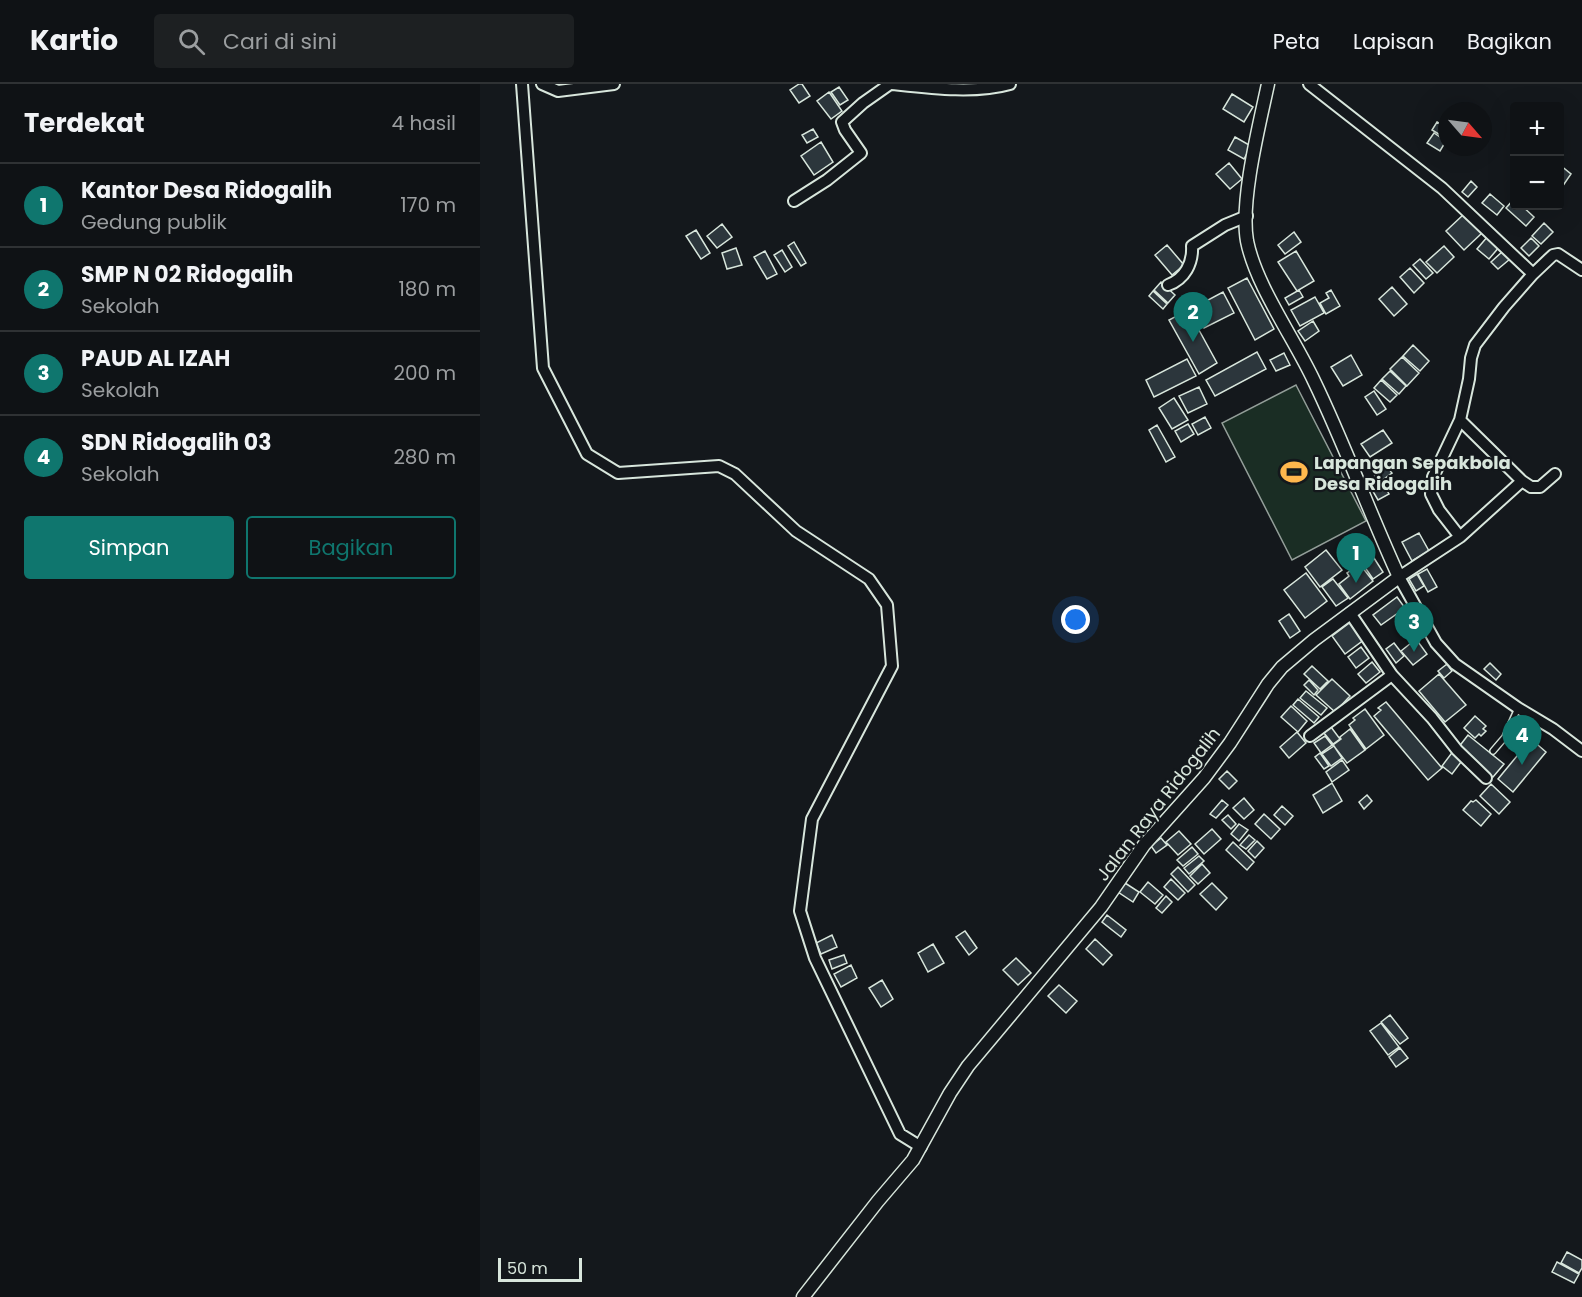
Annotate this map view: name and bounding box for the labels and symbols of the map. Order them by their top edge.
north arrow [1438,102,1492,156]
pin: 2 [1174,292,1212,342]
place label: Lapangan Sepakbola Desa Ridogalih [1314,450,1511,496]
sports icon: Lapangan Sepakbola Desa Ridogalih [1279,457,1309,487]
pin: 1 [1336,534,1376,583]
pin: 3 [1394,602,1434,652]
your location [1061,605,1090,634]
pin: 4 [1502,716,1542,765]
street label: Jalan Raya Ridogalih [1090,722,1226,886]
scale bar [498,1255,582,1282]

